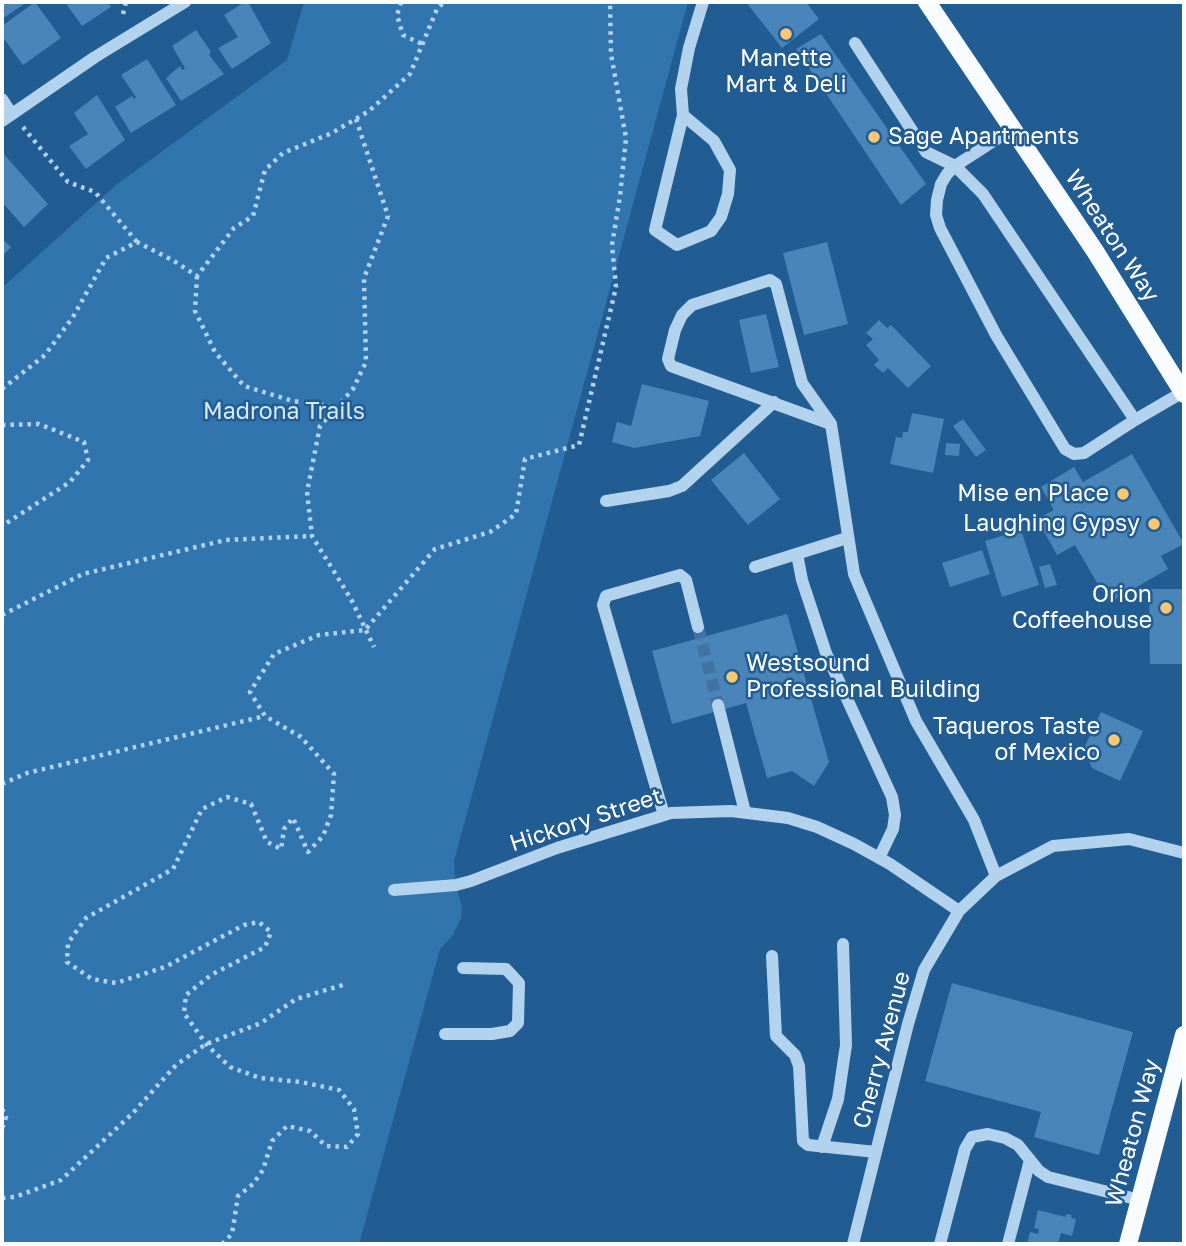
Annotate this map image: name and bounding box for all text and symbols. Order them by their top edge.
marker: Manette Mart & Deli [778,26,794,42]
place label: Manette Mart & Deli [725,45,847,99]
place label: Sage Apartments [888,123,1079,151]
marker: Sage Apartments [866,129,882,145]
street label: Wheaton Way [1059,165,1165,307]
park label: Madrona Trails [203,398,365,426]
place label: Mise en Place [957,480,1109,508]
marker: Mise en Place [1115,486,1131,502]
place label: Laughing Gypsy [963,510,1140,538]
marker: Laughing Gypsy [1146,516,1162,532]
place label: Orion Coffeehouse [1012,581,1152,635]
marker: Orion Coffeehouse [1158,600,1174,616]
place label: Westsound Professional Building [746,650,981,704]
marker: Westsound Professional Building [724,669,740,685]
place label: Taqueros Taste of Mexico [933,713,1100,767]
marker: Taqueros Taste of Mexico [1106,732,1122,748]
street label: Hickory Street [506,782,666,858]
street label: Cherry Avenue [848,968,916,1132]
street label: Wheaton Way [1100,1056,1166,1210]

